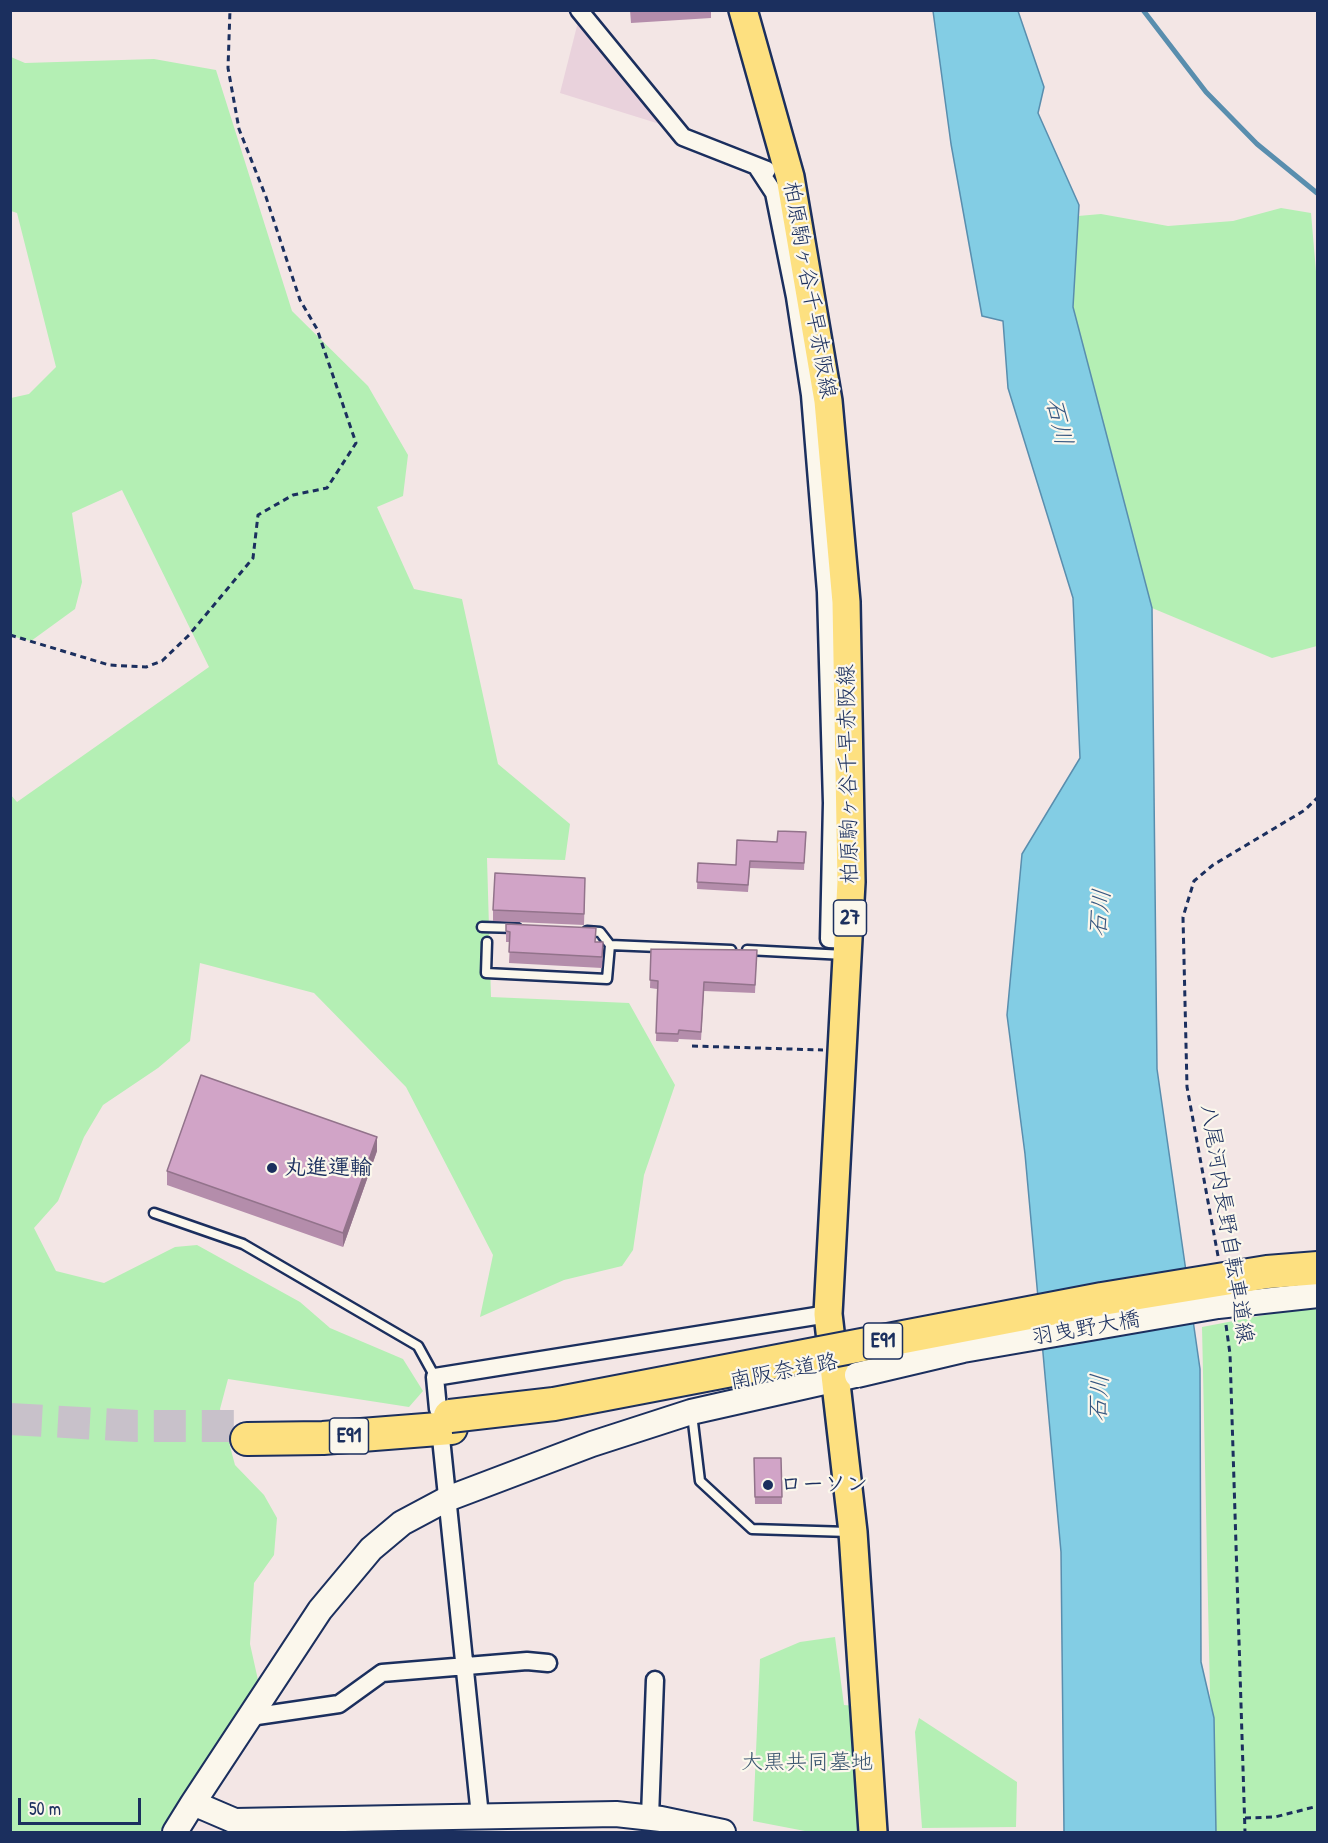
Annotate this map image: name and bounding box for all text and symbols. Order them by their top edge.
street label: 柏原駒ヶ谷千早赤阪線 [777,179,841,401]
water label: 石川 [1039,395,1077,449]
street label: 柏原駒ヶ谷千早赤阪線 [834,664,864,884]
water label: 石川 [1084,888,1118,938]
road number: 27 [834,900,866,936]
street label: 八尾河内長野自転車道線 [1194,1102,1258,1346]
place label: 丸進運輸 [284,1155,372,1181]
marker: 丸進運輸 [265,1161,279,1175]
street label: 羽曳野大橋 [1030,1306,1142,1352]
road number: E91 [864,1323,902,1359]
street label: 南阪奈道路 [727,1349,841,1395]
water label: 石川 [1084,1373,1116,1423]
road number: E91 [330,1418,368,1454]
place label: ローソン [780,1472,868,1498]
marker: ローソン [761,1478,775,1492]
park label: 大黒共同墓地 [741,1750,873,1776]
scale bar [21,1786,144,1824]
text: 50 m [29,1796,61,1821]

